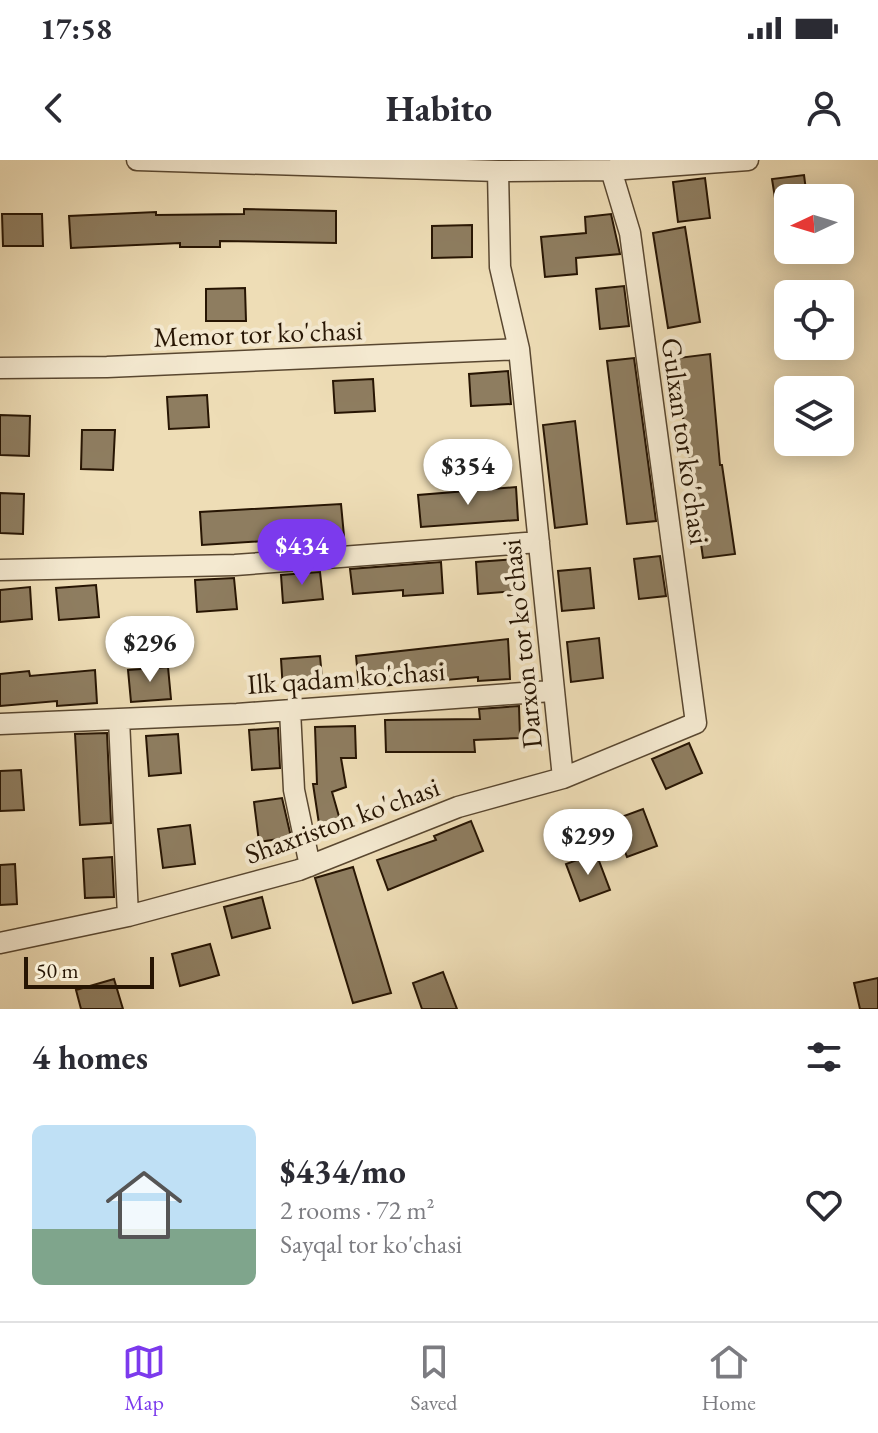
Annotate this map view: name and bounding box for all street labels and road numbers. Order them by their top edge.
street label: Memor tor ko'chasi [153,311,363,355]
street label: Gulxan tor ko'chasi [654,335,718,547]
street label: Darxon tor ko'chasi [492,537,550,750]
street label: Ilk qadam ko'chasi [246,652,446,702]
street label: Shaxriston ko'chasi [240,768,444,872]

